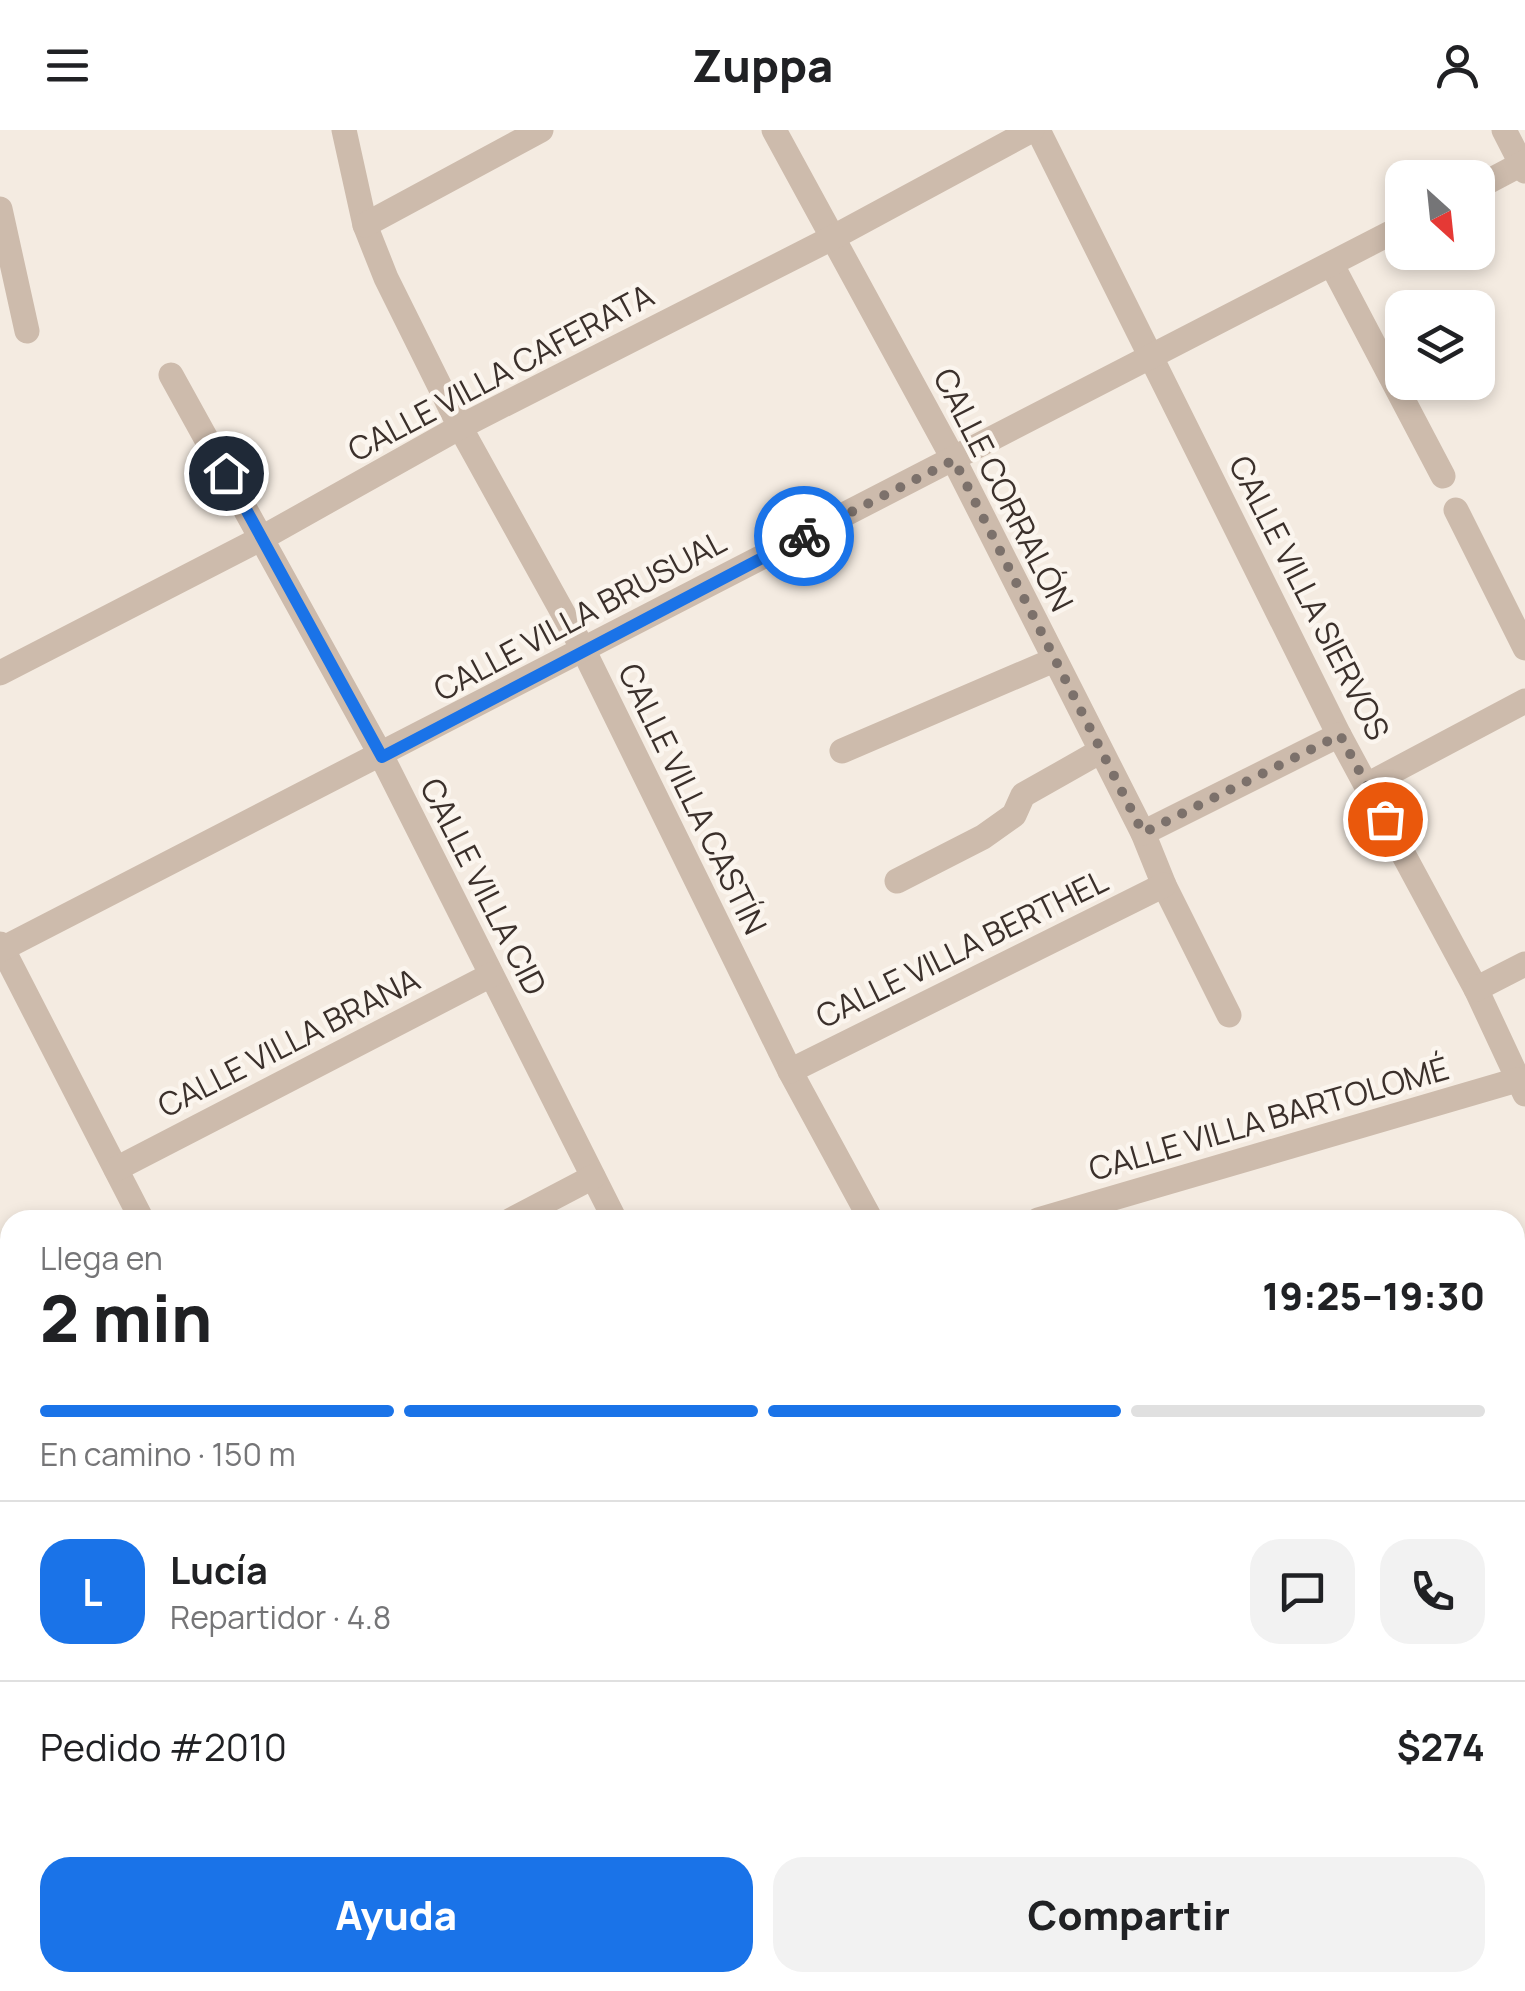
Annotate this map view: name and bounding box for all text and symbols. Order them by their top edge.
text: Zuppa [692,34,833,96]
icon: menu [40,38,95,93]
icon: person [1430,38,1485,93]
north arrow [1385,160,1495,270]
map controls [1385,160,1495,400]
street label: CALLE VILLA CAFERATA [340,273,661,471]
button: layers [1385,290,1495,400]
street label: CALLE CORRALÓN [924,360,1084,619]
pin [184,431,269,516]
icon: home [199,446,254,501]
street label: CALLE VILLA SIERVOS [1219,448,1401,747]
courier [754,486,854,586]
icon: bike [777,509,832,564]
street label: CALLE VILLA BRUSUAL [426,519,733,711]
street label: CALLE VILLA CASTÍN [608,656,778,941]
street label: CALLE VILLA CID [410,771,557,1002]
pin [1343,777,1428,862]
icon: bag [1358,792,1413,847]
street label: CALLE VILLA BERTHEL [808,858,1115,1038]
street label: CALLE VILLA BRANA [150,957,427,1127]
street label: CALLE VILLA BARTOLOMÉ [1084,1046,1454,1190]
text: Llega en [40,1236,163,1280]
text: 19:25–19:30 [1262,1269,1485,1321]
text: 2 min [40,1273,212,1362]
text: En camino · 150 m [40,1432,296,1476]
button: chat [1250,1539,1355,1644]
button: phone [1380,1539,1485,1644]
text: Lucía [170,1543,268,1595]
text: L [82,1565,103,1617]
text: Repartidor · 4.8 [170,1595,391,1639]
text: Pedido #2010 [40,1720,287,1772]
text: $274 [1397,1720,1485,1772]
button: Ayuda [40,1857,753,1972]
button: Compartir [773,1857,1485,1972]

